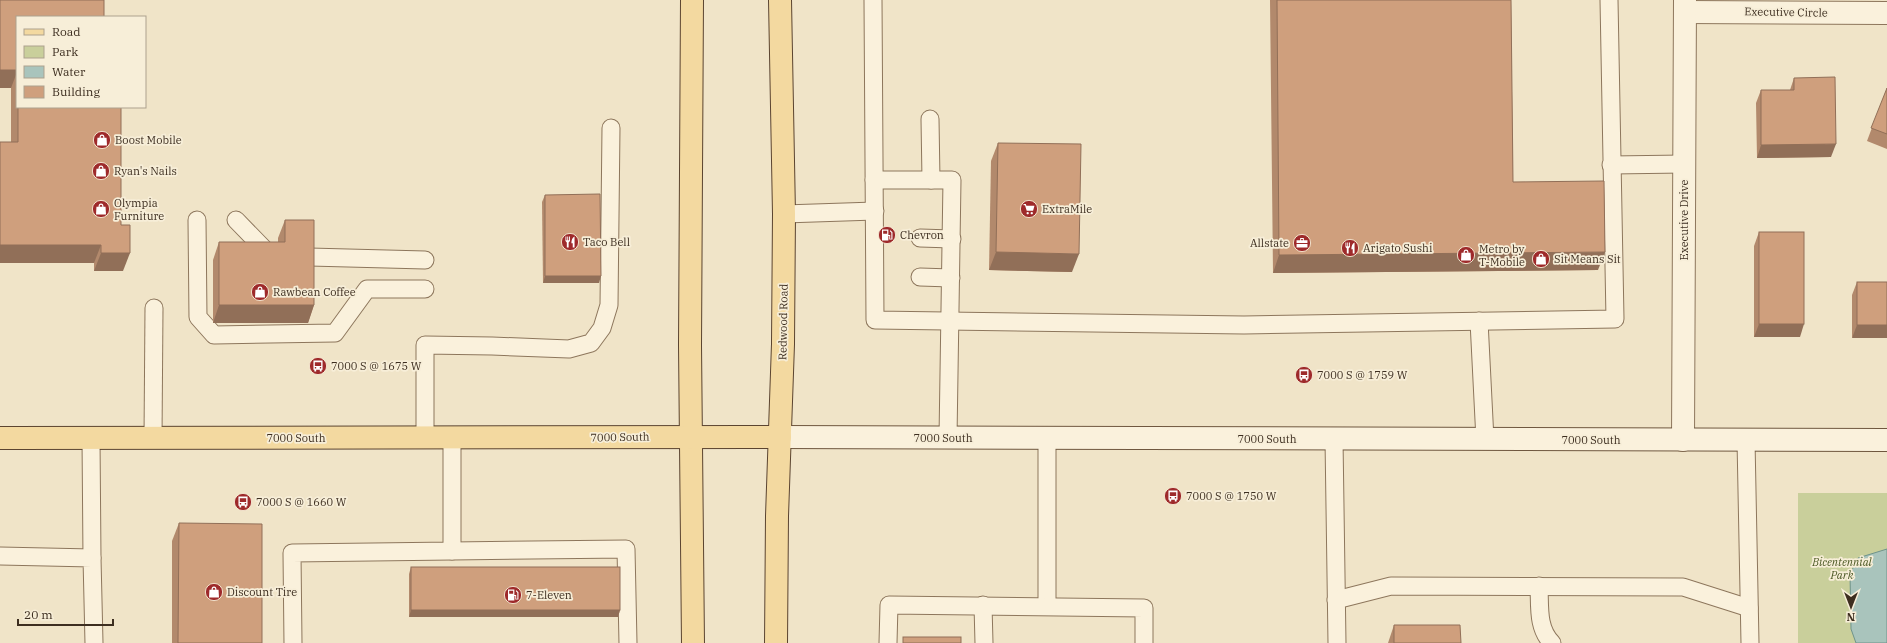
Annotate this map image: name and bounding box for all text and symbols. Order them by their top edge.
street label: Executive Circle [1744,4,1828,20]
legend [16,16,146,108]
text: Road [52,24,81,39]
text: Park [52,44,78,59]
text: Water [52,64,86,79]
text: Building [52,84,100,99]
shop icon: Boost Mobile [92,130,112,150]
place label: Boost Mobile [115,133,182,147]
shop icon: Ryan's Nails [91,161,111,181]
place label: Ryan's Nails [114,164,177,178]
street label: Executive Drive [1677,180,1691,260]
place label: Olympia Furniture [114,196,164,223]
shop icon: Olympia Furniture [91,199,111,219]
supermarket icon: ExtraMile [1019,199,1039,219]
place label: ExtraMile [1042,202,1092,216]
fuel station icon: Chevron [877,225,897,245]
place label: Chevron [900,228,944,242]
restaurant icon: Taco Bell [560,232,580,252]
office icon: Allstate [1292,233,1312,253]
place label: Taco Bell [583,235,630,249]
place label: Allstate [1250,236,1289,250]
restaurant icon: Arigato Sushi [1340,238,1360,258]
place label: Arigato Sushi [1363,241,1433,255]
place label: Metro by T-Mobile [1479,242,1525,269]
shop icon: Metro by T-Mobile [1456,245,1476,265]
shop icon: Sit Means Sit [1531,249,1551,269]
place label: Sit Means Sit [1554,252,1621,266]
shop icon: Rawbean Coffee [250,282,270,302]
street label: Redwood Road [775,283,791,360]
place label: Rawbean Coffee [273,285,356,299]
bus stop icon: 7000 S @ 1675 W [308,356,328,376]
place label: 7000 S @ 1675 W [331,359,422,373]
bus stop icon: 7000 S @ 1759 W [1294,365,1314,385]
place label: 7000 S @ 1759 W [1317,368,1408,382]
street label: 7000 South [590,429,650,445]
street label: 7000 South [266,431,326,445]
street label: 7000 South [913,431,973,445]
street label: 7000 South [1237,432,1297,446]
street label: 7000 South [1561,433,1621,447]
bus stop icon: 7000 S @ 1750 W [1163,486,1183,506]
place label: 7000 S @ 1750 W [1186,489,1277,503]
bus stop icon: 7000 S @ 1660 W [233,492,253,512]
place label: 7000 S @ 1660 W [256,495,347,509]
park label: Bicentennial Park [1811,555,1873,582]
shop icon: Discount Tire [204,582,224,602]
place label: Discount Tire [227,585,297,599]
fuel station icon: 7-Eleven [503,585,523,605]
north arrow [1831,587,1871,627]
place label: 7-Eleven [526,588,572,602]
scale bar [18,601,113,627]
text: 20 m [24,607,53,622]
text: N [1846,610,1855,624]

